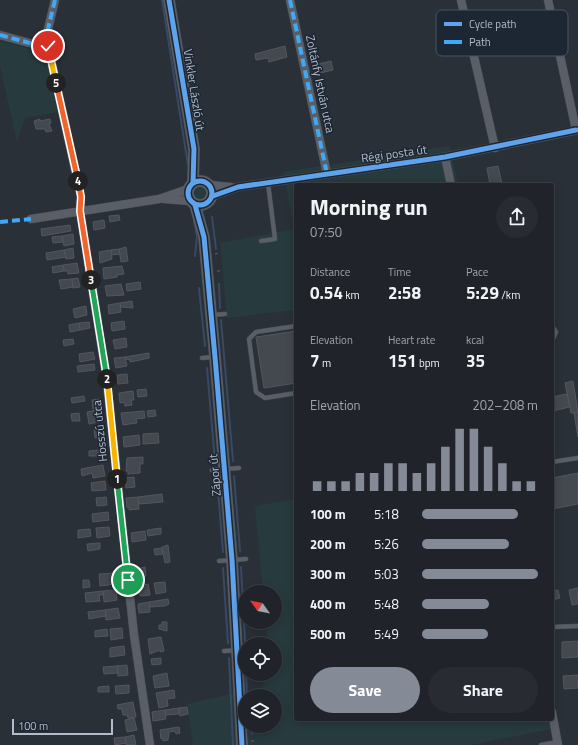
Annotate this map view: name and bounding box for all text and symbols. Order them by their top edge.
legend [436,10,568,56]
text: Cycle path [469,16,517,32]
pin [31,29,65,63]
street label: Zoltánfy István utca [301,33,340,135]
text: Path [469,34,491,50]
icon: check [37,35,59,57]
street label: Vinkler László út [179,48,210,133]
pin: 5 [46,73,66,93]
text: 5 [53,75,59,91]
street label: Régi posta út [360,139,429,168]
pin: 4 [68,171,88,191]
text: 4 [75,173,81,189]
text: Morning run [310,190,428,224]
button: share [496,196,538,238]
text: 07:50 [310,222,342,242]
text: Distance [310,264,350,280]
text: Time [388,264,411,280]
text: Pace [466,264,488,280]
pin: 3 [81,270,101,290]
text: 3 [88,272,94,288]
text: 0.54 [310,280,343,306]
text: 2:58 [388,280,421,306]
text: 5:29 [466,280,499,306]
text: km [343,287,360,303]
text: /km [499,287,520,303]
text: Elevation [310,332,353,348]
text: Heart rate [388,332,435,348]
text: kcal [466,332,484,348]
text: 7 [310,348,320,374]
text: 151 [388,348,417,374]
text: 35 [466,348,485,374]
text: m [320,355,331,371]
text: bpm [417,355,440,371]
pin: 2 [97,369,117,389]
text: 2 [104,371,110,387]
text: Elevation [310,395,361,415]
text: 202–208 m [472,395,538,415]
street label: Hosszú utca [87,399,112,463]
street label: Zápor út [203,452,226,497]
pin: 1 [107,469,127,489]
text: 1 [114,471,120,487]
text: 100 m [310,504,346,524]
text: 5:18 [374,504,399,524]
text: 200 m [310,534,346,554]
text: 5:26 [374,534,399,554]
pin [111,563,145,597]
text: 300 m [310,564,346,584]
text: 5:03 [374,564,399,584]
icon: arrive [117,569,139,591]
north arrow [238,585,282,629]
map controls [238,585,282,733]
text: 400 m [310,594,346,614]
text: 5:48 [374,594,399,614]
text: 500 m [310,624,346,644]
text: 5:49 [374,624,399,644]
button: locate [238,637,282,681]
button: Save [310,667,420,713]
button: Share [428,667,538,713]
button: layers [238,689,282,733]
scale bar [12,717,113,736]
text: 100 m [18,718,48,734]

